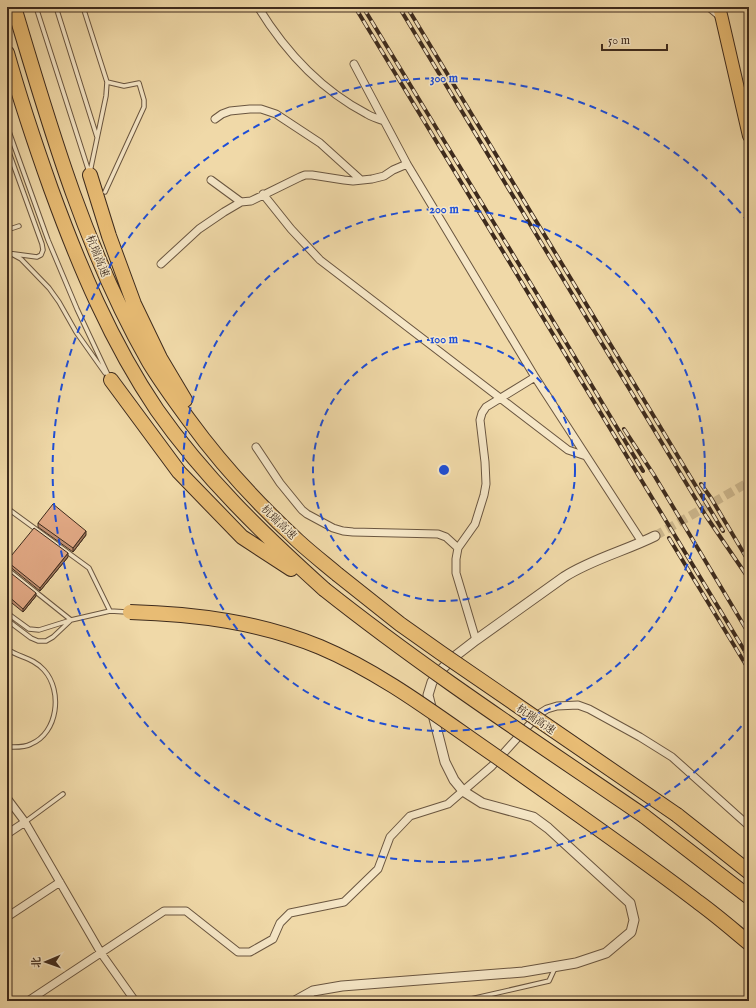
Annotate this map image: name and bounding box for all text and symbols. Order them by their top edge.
scale bar [602,26,667,52]
text: 50 m [608,33,630,48]
text: 300 m [430,71,459,86]
text: 200 m [429,202,459,217]
street label: 杭瑞高速 [82,233,112,279]
text: 100 m [430,332,459,347]
centre of rings [437,463,451,477]
street label: 杭瑞高速 [258,502,299,543]
street label: 杭瑞高速 [513,702,558,738]
north arrow [26,942,66,982]
text: 北 [30,957,44,968]

